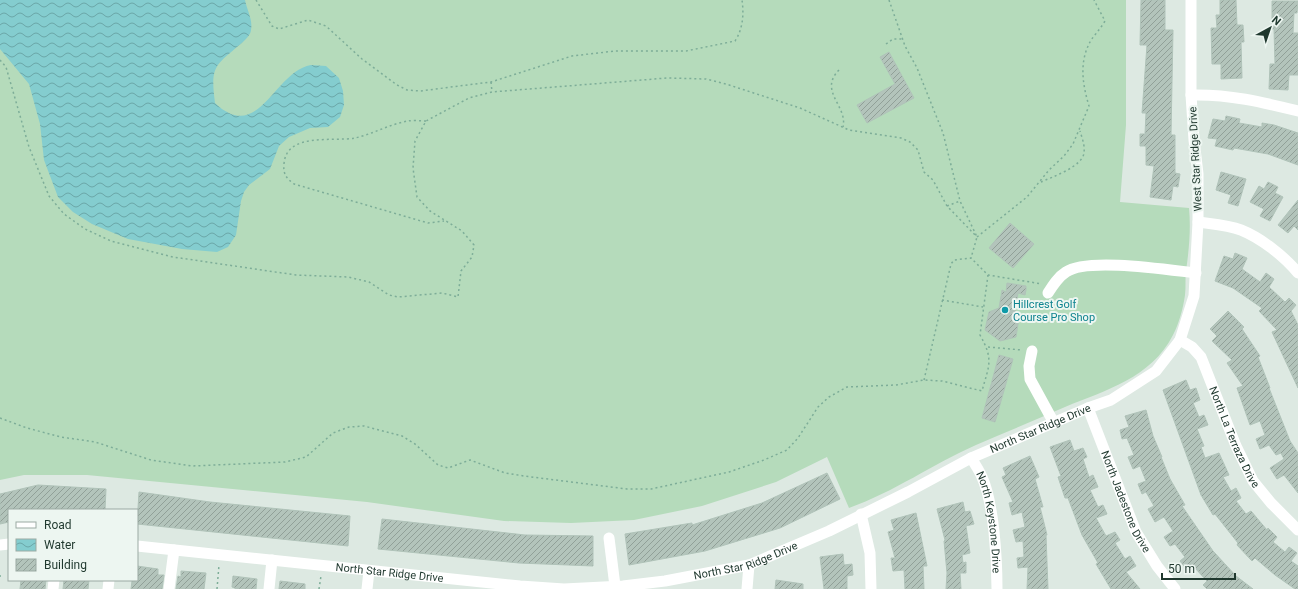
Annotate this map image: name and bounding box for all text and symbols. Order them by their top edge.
north arrow [1250,8,1290,48]
text: N [1269,13,1283,28]
street label: West Star Ridge Drive [1186,106,1205,212]
place label: Hillcrest Golf Course Pro Shop [1013,298,1095,324]
marker: Hillcrest Golf Course Pro Shop [1000,305,1010,315]
street label: North La Terraza Drive [1206,385,1262,491]
street label: North Star Ridge Drive [988,402,1093,456]
street label: North Jadestone Drive [1098,449,1153,555]
street label: North Keystone Drive [973,469,1003,574]
legend [8,509,138,581]
text: Road [44,518,72,532]
text: Water [44,538,75,552]
street label: North Star Ridge Drive [693,539,800,582]
scale bar [1162,555,1235,581]
text: Building [44,558,87,572]
street label: North Star Ridge Drive [335,561,444,585]
text: 50 m [1168,562,1195,576]

